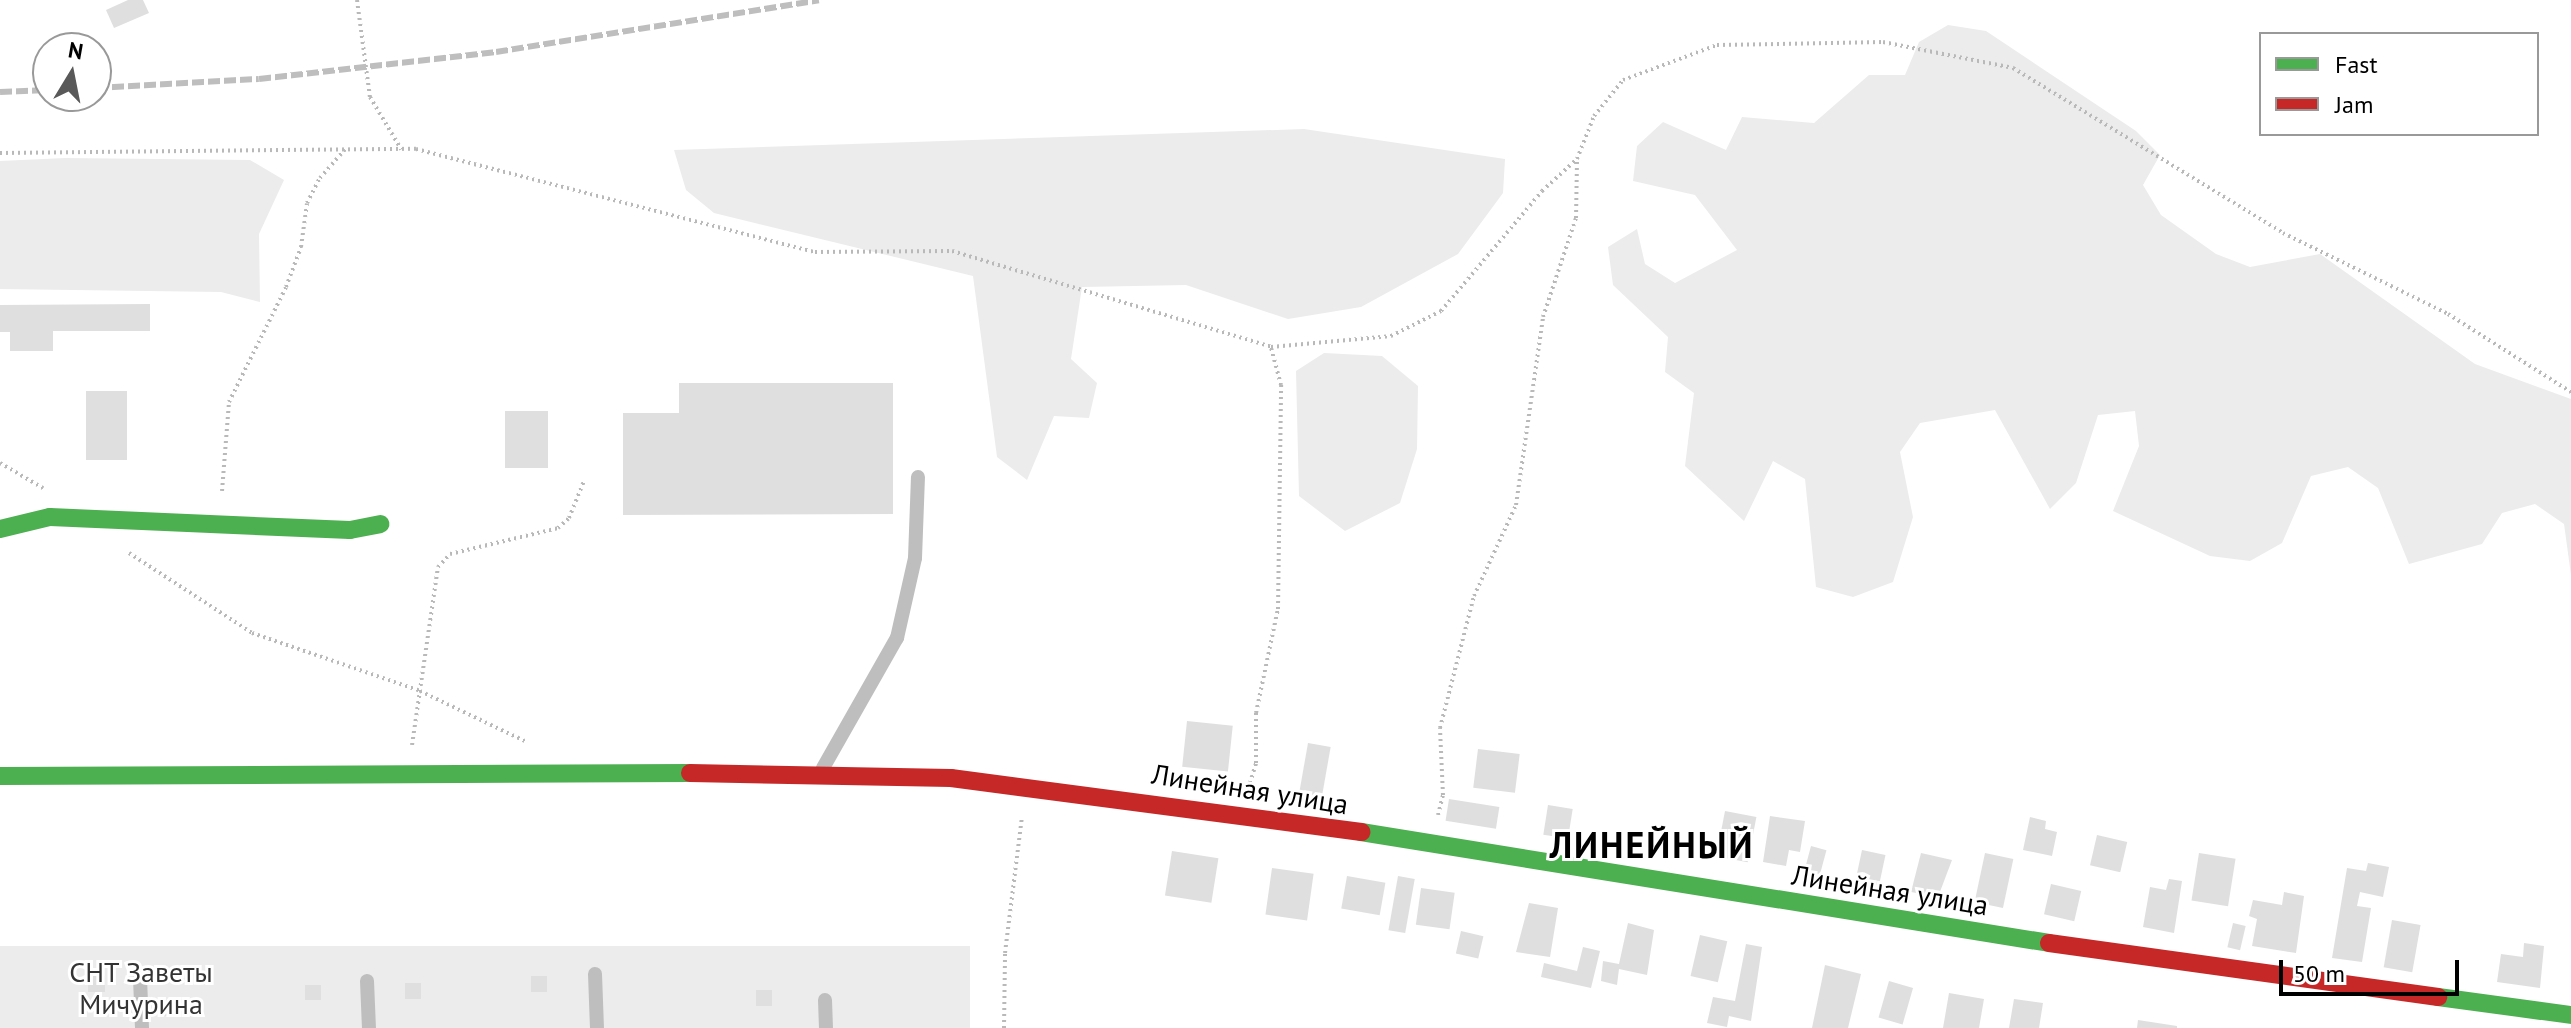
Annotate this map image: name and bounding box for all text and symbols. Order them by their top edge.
north arrow [32,32,112,112]
legend [2259,32,2539,136]
text: N [66,35,85,65]
text: Fast [2335,49,2378,80]
text: Jam [2335,89,2373,120]
street label: Линейная улица [1149,757,1351,821]
district label: ЛИНЕЙНЫЙ [1550,823,1754,867]
street label: Линейная улица [1789,858,1991,922]
scale bar [2283,944,2463,994]
park label: СНТ Заветы Мичурина [69,955,213,1021]
text: 50 m [2293,958,2345,989]

